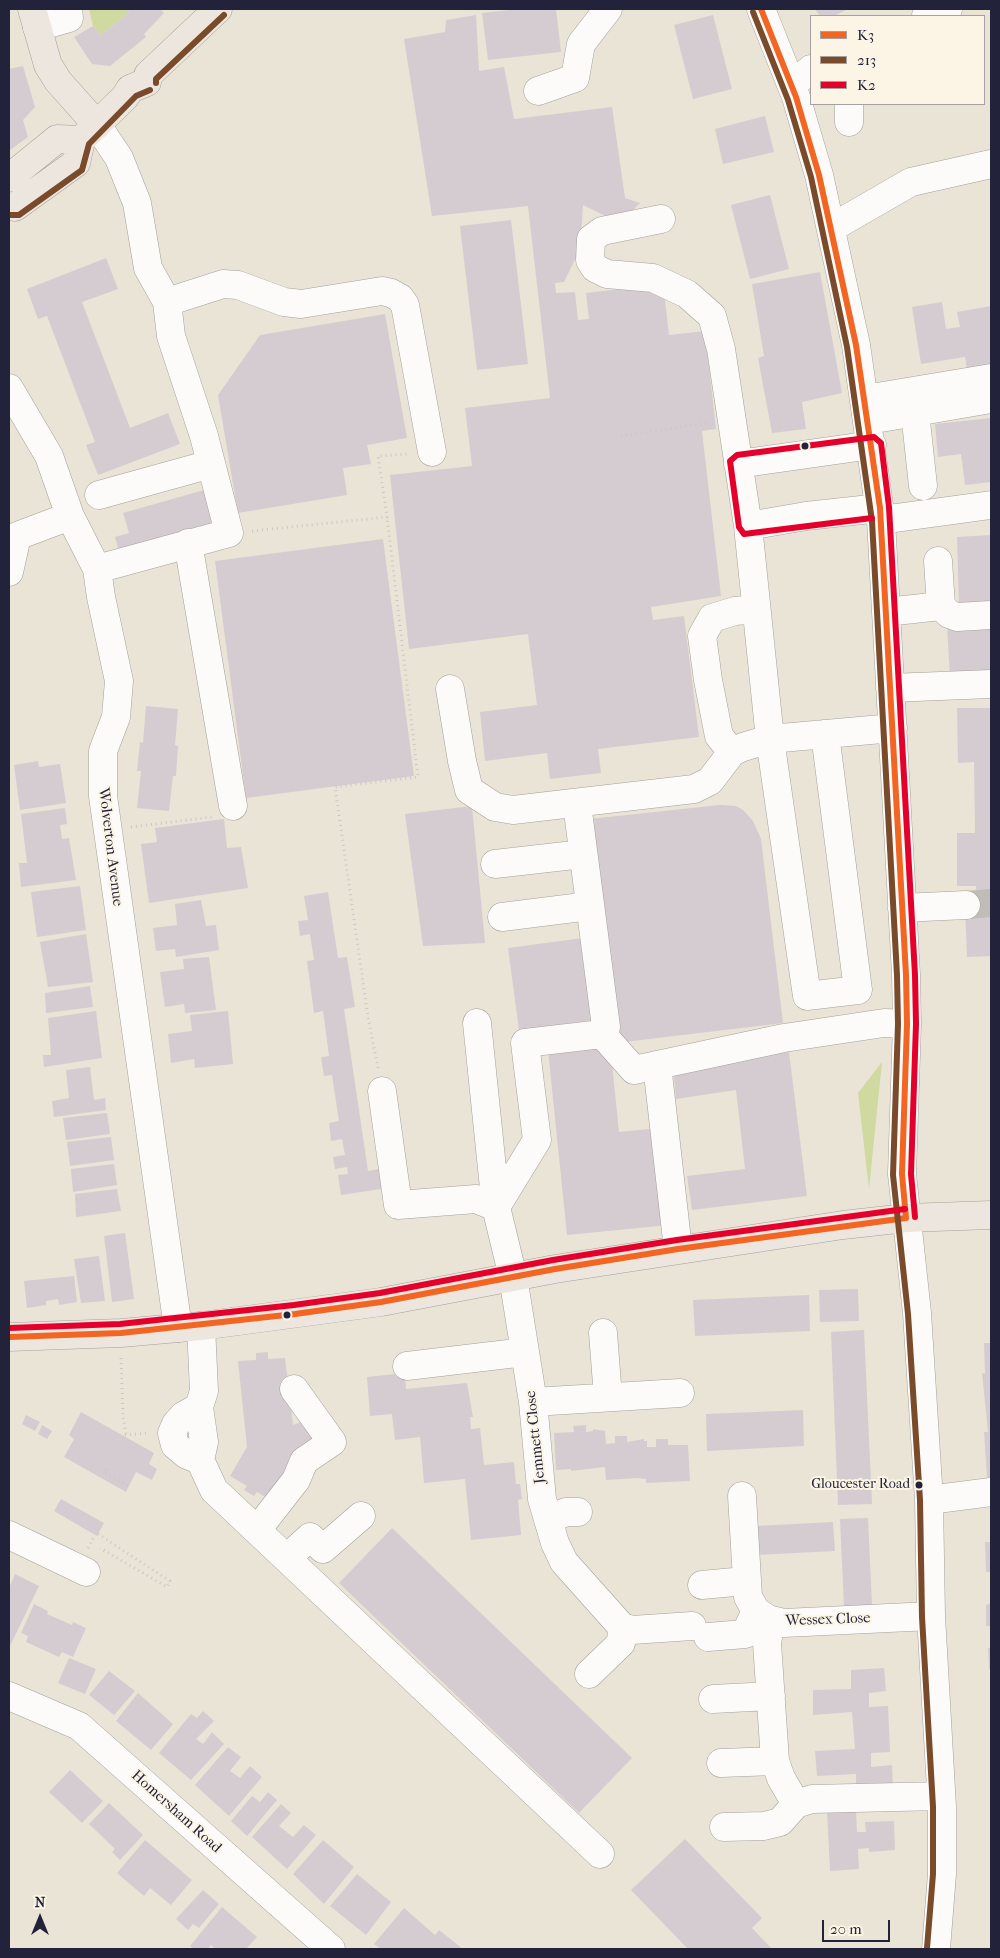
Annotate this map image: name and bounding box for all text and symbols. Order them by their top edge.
legend [810,15,985,105]
text: K3 [857,26,874,44]
text: 213 [857,51,876,69]
text: K2 [857,76,876,94]
unlabelled marker [800,441,810,451]
street label: Wolverton Avenue [94,787,126,907]
unlabelled marker [282,1310,292,1320]
street label: Jemmett Close [522,1389,550,1485]
place label: Gloucester Road [811,1477,910,1493]
marker: Gloucester Road [914,1480,924,1490]
street label: Wessex Close [785,1610,871,1630]
street label: Homersham Road [127,1767,225,1857]
north arrow [15,1893,65,1943]
text: N [35,1894,45,1911]
scale bar [825,1910,892,1942]
text: 20 m [830,1920,862,1938]

